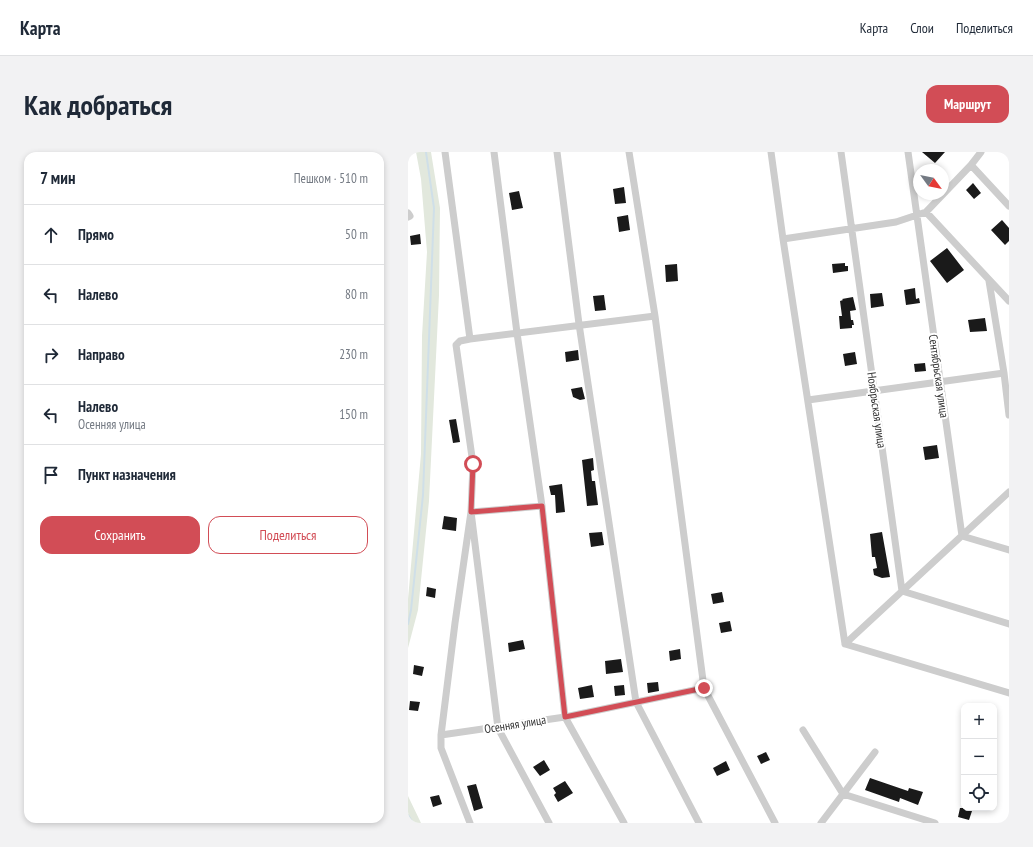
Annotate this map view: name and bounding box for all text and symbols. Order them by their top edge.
text: Карта [20,16,61,40]
text: Карта [860,19,888,37]
text: Слои [910,19,934,37]
text: Поделиться [956,19,1013,37]
button: Маршрут [926,85,1009,123]
text: Как добраться [24,86,172,123]
north arrow [913,164,949,200]
text: 7 мин [40,167,76,189]
text: Пешком · 510 m [294,170,368,187]
icon: ahead [40,224,62,246]
text: Прямо [78,225,114,244]
text: 50 m [345,226,368,243]
icon: left [40,284,62,306]
text: Налево [78,285,118,304]
text: 80 m [345,286,368,303]
street label: Сентябрьская улица [926,333,952,419]
icon: right [40,344,62,366]
text: Направо [78,345,125,364]
text: 230 m [339,346,368,363]
street label: Ноябрьская улица [864,371,890,449]
text: Налево [78,397,118,416]
icon: left [40,404,62,426]
text: 150 m [339,406,368,423]
text: Осенняя улица [78,416,146,433]
route start [464,455,482,473]
icon: arrive [40,464,62,486]
text: Пункт назначения [78,465,176,484]
button: Сохранить [40,516,200,554]
button: Поделиться [208,516,368,554]
route end [695,679,713,697]
map controls [961,703,997,811]
button: + [961,703,997,739]
street label: Осенняя улица [483,712,547,736]
button: − [961,739,997,775]
button: locate [961,775,997,811]

